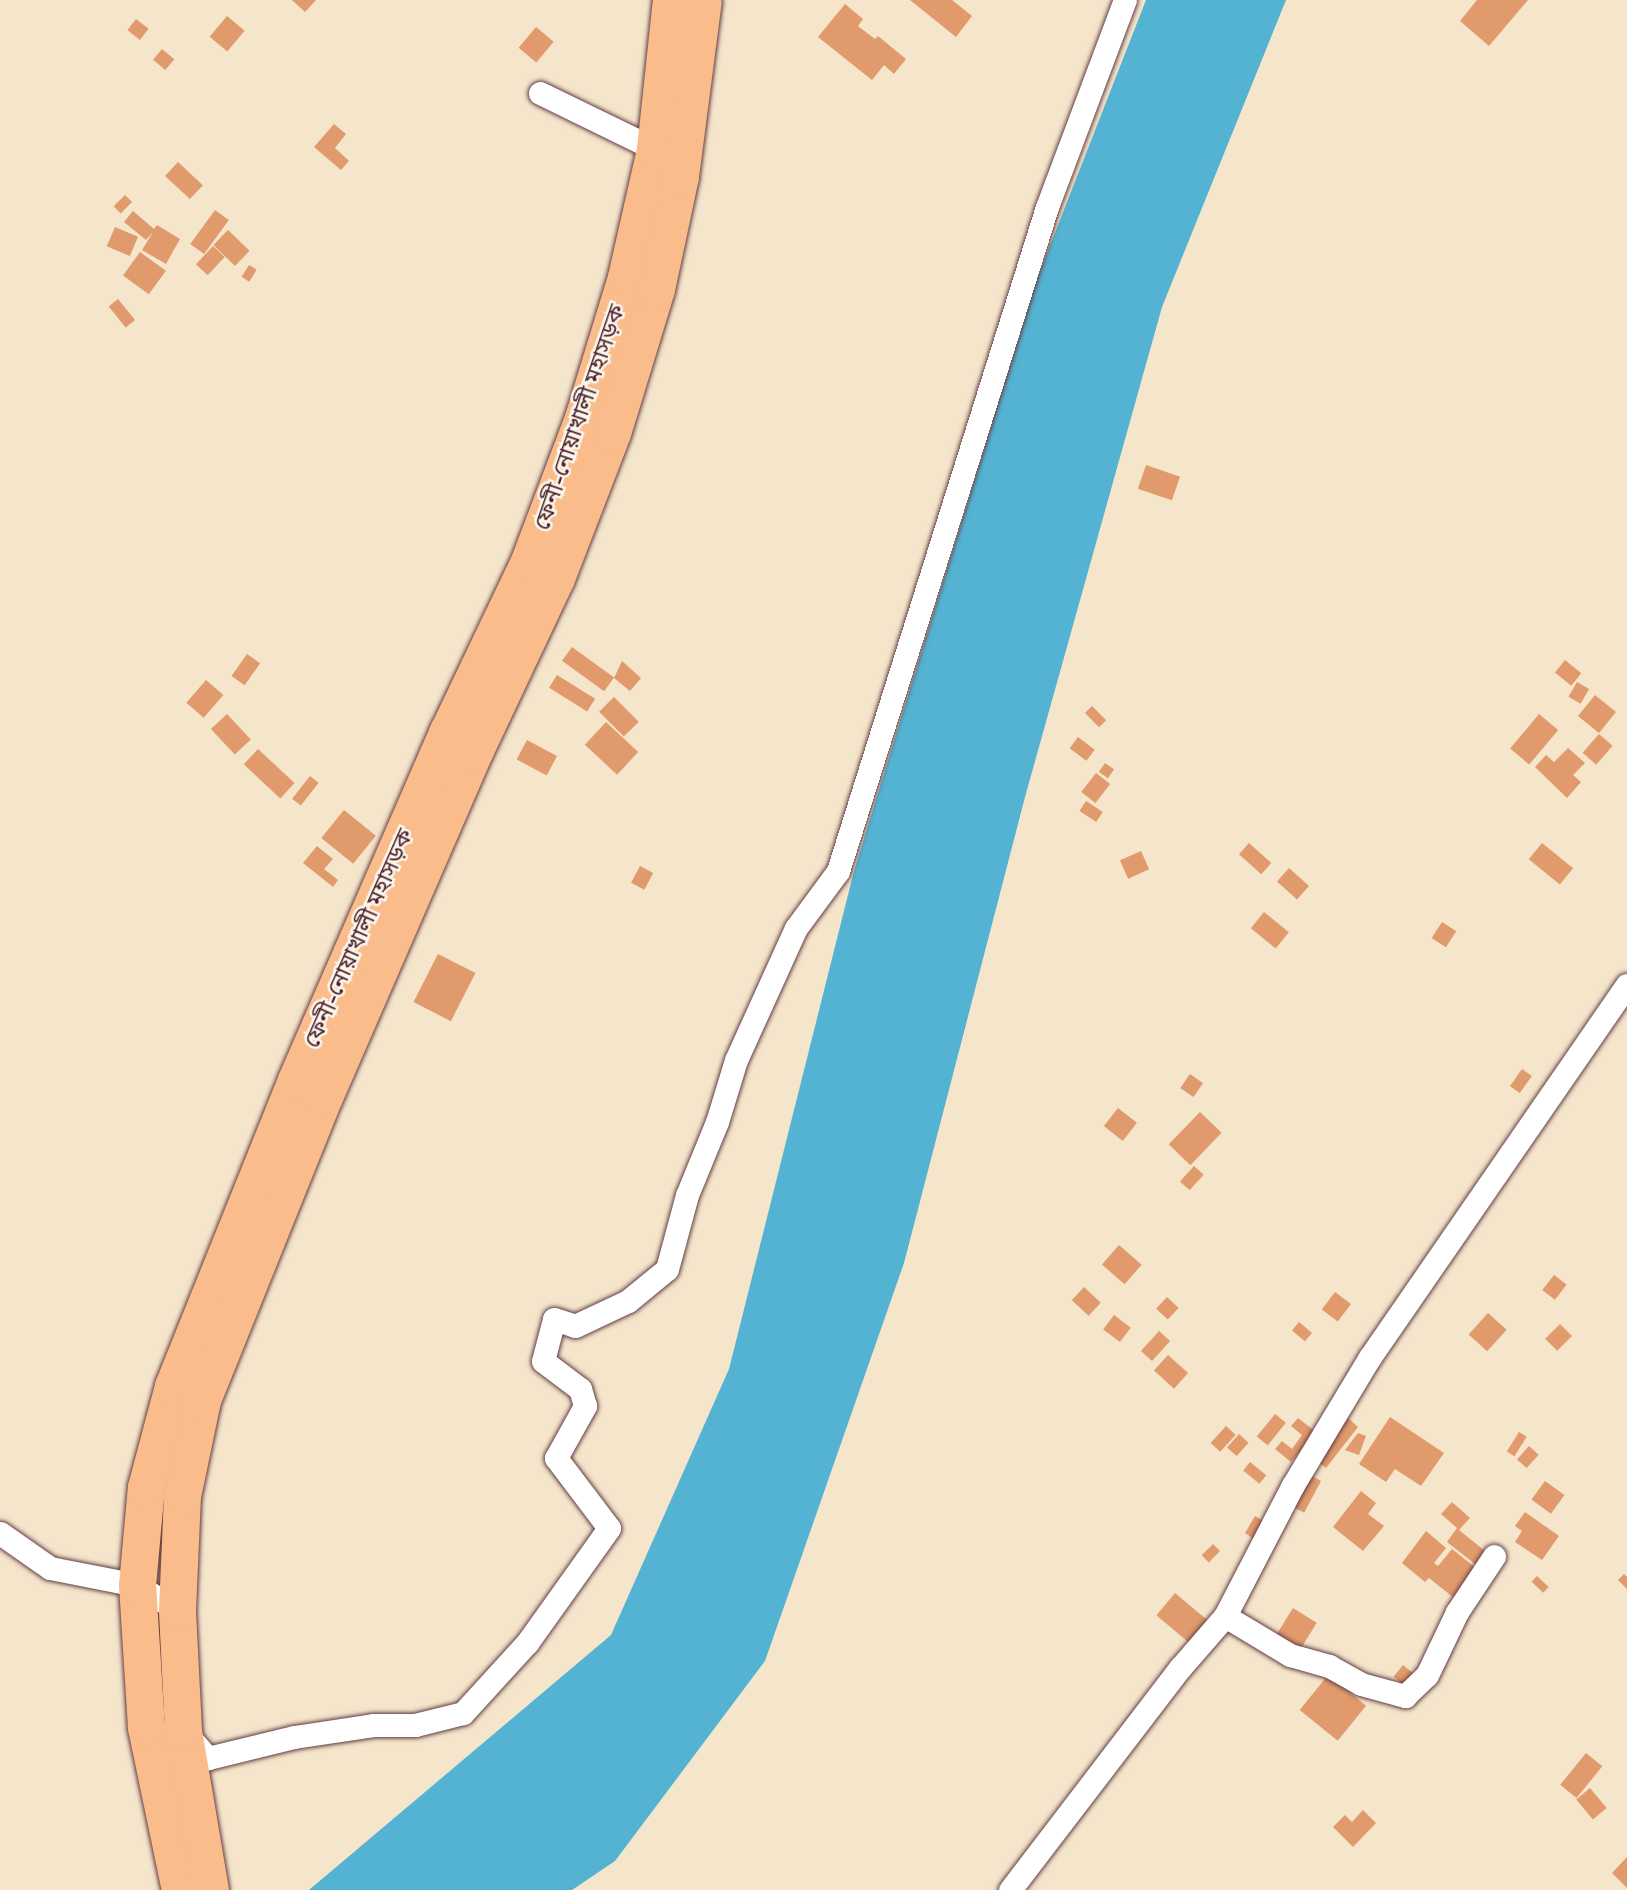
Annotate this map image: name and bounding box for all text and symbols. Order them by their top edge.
street label: ফেনী-নোয়াখালী মহাসড়ক [527,301,631,533]
street label: ফেনী-নোয়াখালী মহাসড়ক [297,824,419,1052]

